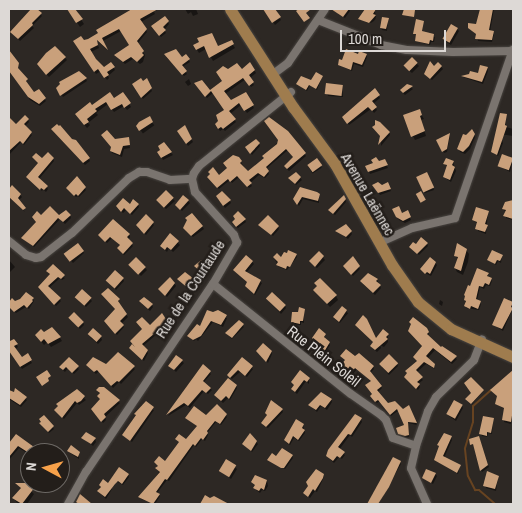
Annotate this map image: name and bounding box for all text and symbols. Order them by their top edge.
scale bar [342,20,448,52]
text: 100 m [348,28,382,49]
street label: Avenue Laënnec [337,150,399,238]
street label: Rue de la Courtaude [152,237,228,341]
street label: Rue Plein Soleil [284,322,364,390]
north arrow [20,443,70,493]
text: N [22,461,40,472]

